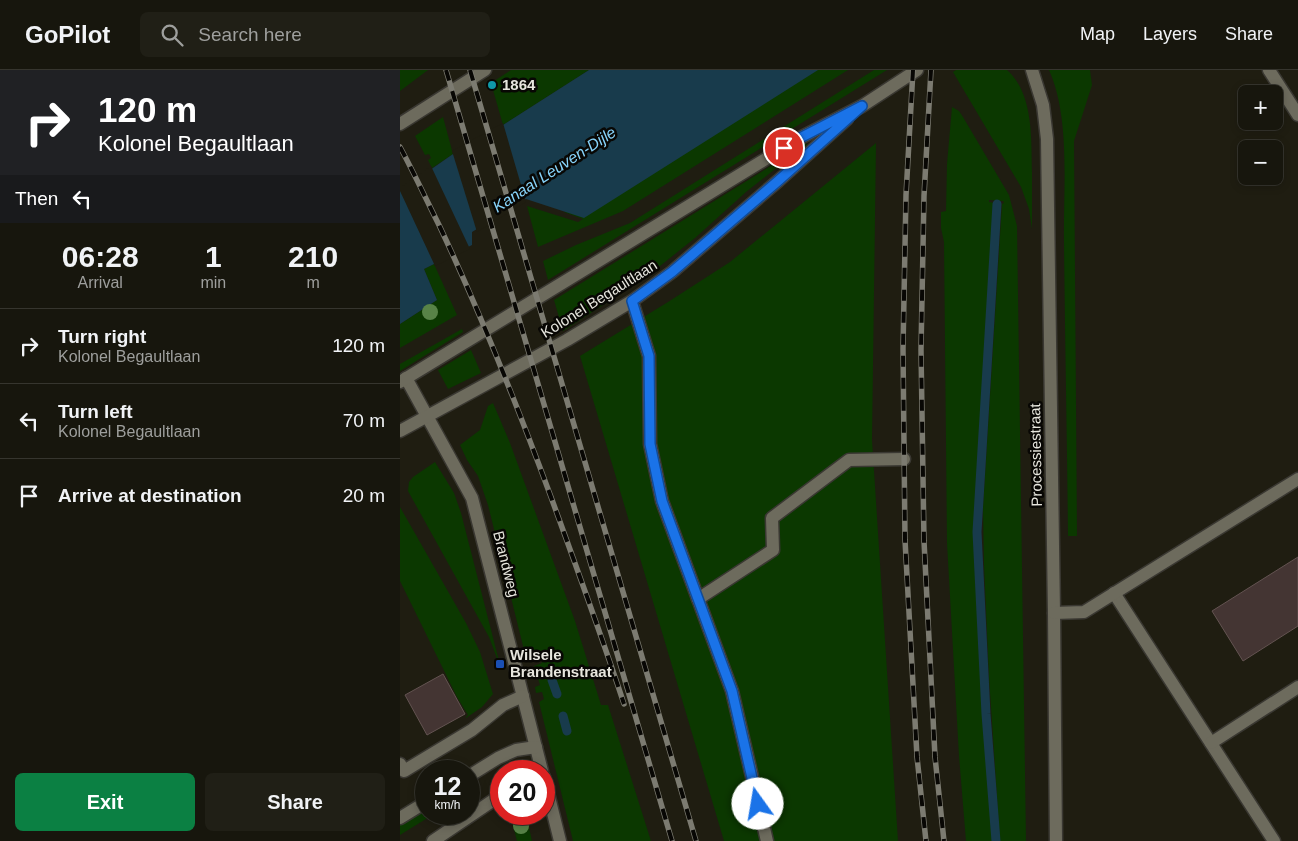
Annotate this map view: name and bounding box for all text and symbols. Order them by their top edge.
search box [140,12,490,57]
text: GoPilot [25,21,110,48]
icon: search [158,21,186,49]
text: Search here [198,24,302,45]
text: Map [1080,24,1115,44]
text: Layers [1143,24,1197,44]
text: Share [1225,24,1273,44]
place label: 1864 [502,76,536,93]
marker: 1864 [486,79,498,91]
map controls [1238,85,1283,185]
button: + [1238,85,1283,130]
icon: right [15,90,80,155]
text: 120 m [98,90,197,129]
water label: Kanaal Leuven-Dijle [490,123,619,216]
pin [763,127,805,169]
text: Kolonel Begaultlaan [98,131,294,156]
icon: arrive [770,134,798,162]
button: − [1238,140,1283,185]
icon: left [68,185,96,213]
text: Then [15,188,58,209]
text: 06:28 [62,240,139,273]
text: 1 [205,240,222,273]
text: 210 [288,240,338,273]
street label: Kolonel Begaultlaan [538,256,660,341]
text: Arrival [78,274,123,291]
text: min [200,274,226,291]
text: m [306,274,320,291]
text: Turn right [58,326,146,347]
icon: right [15,332,43,360]
text: 120 m [332,335,385,356]
text: Kolonel Begaultlaan [58,348,200,365]
text: Turn left [58,401,133,422]
street label: Processiestraat [1026,402,1045,507]
icon: left [15,407,43,435]
text: 70 m [343,410,385,431]
text: Kolonel Begaultlaan [58,423,200,440]
icon: arrive [15,482,43,510]
text: Arrive at destination [58,485,242,506]
text: 20 m [343,485,385,506]
street label: Brandweg [490,529,523,599]
place label: Wilsele Brandenstraat [510,646,612,680]
marker: Wilsele Brandenstraat [494,658,506,670]
speed limit sign: 20 [490,760,555,825]
text: 12 [434,772,461,800]
button: Exit [15,773,195,831]
button: Share [205,773,385,831]
position arrow [731,777,783,829]
text: km/h [434,798,461,812]

